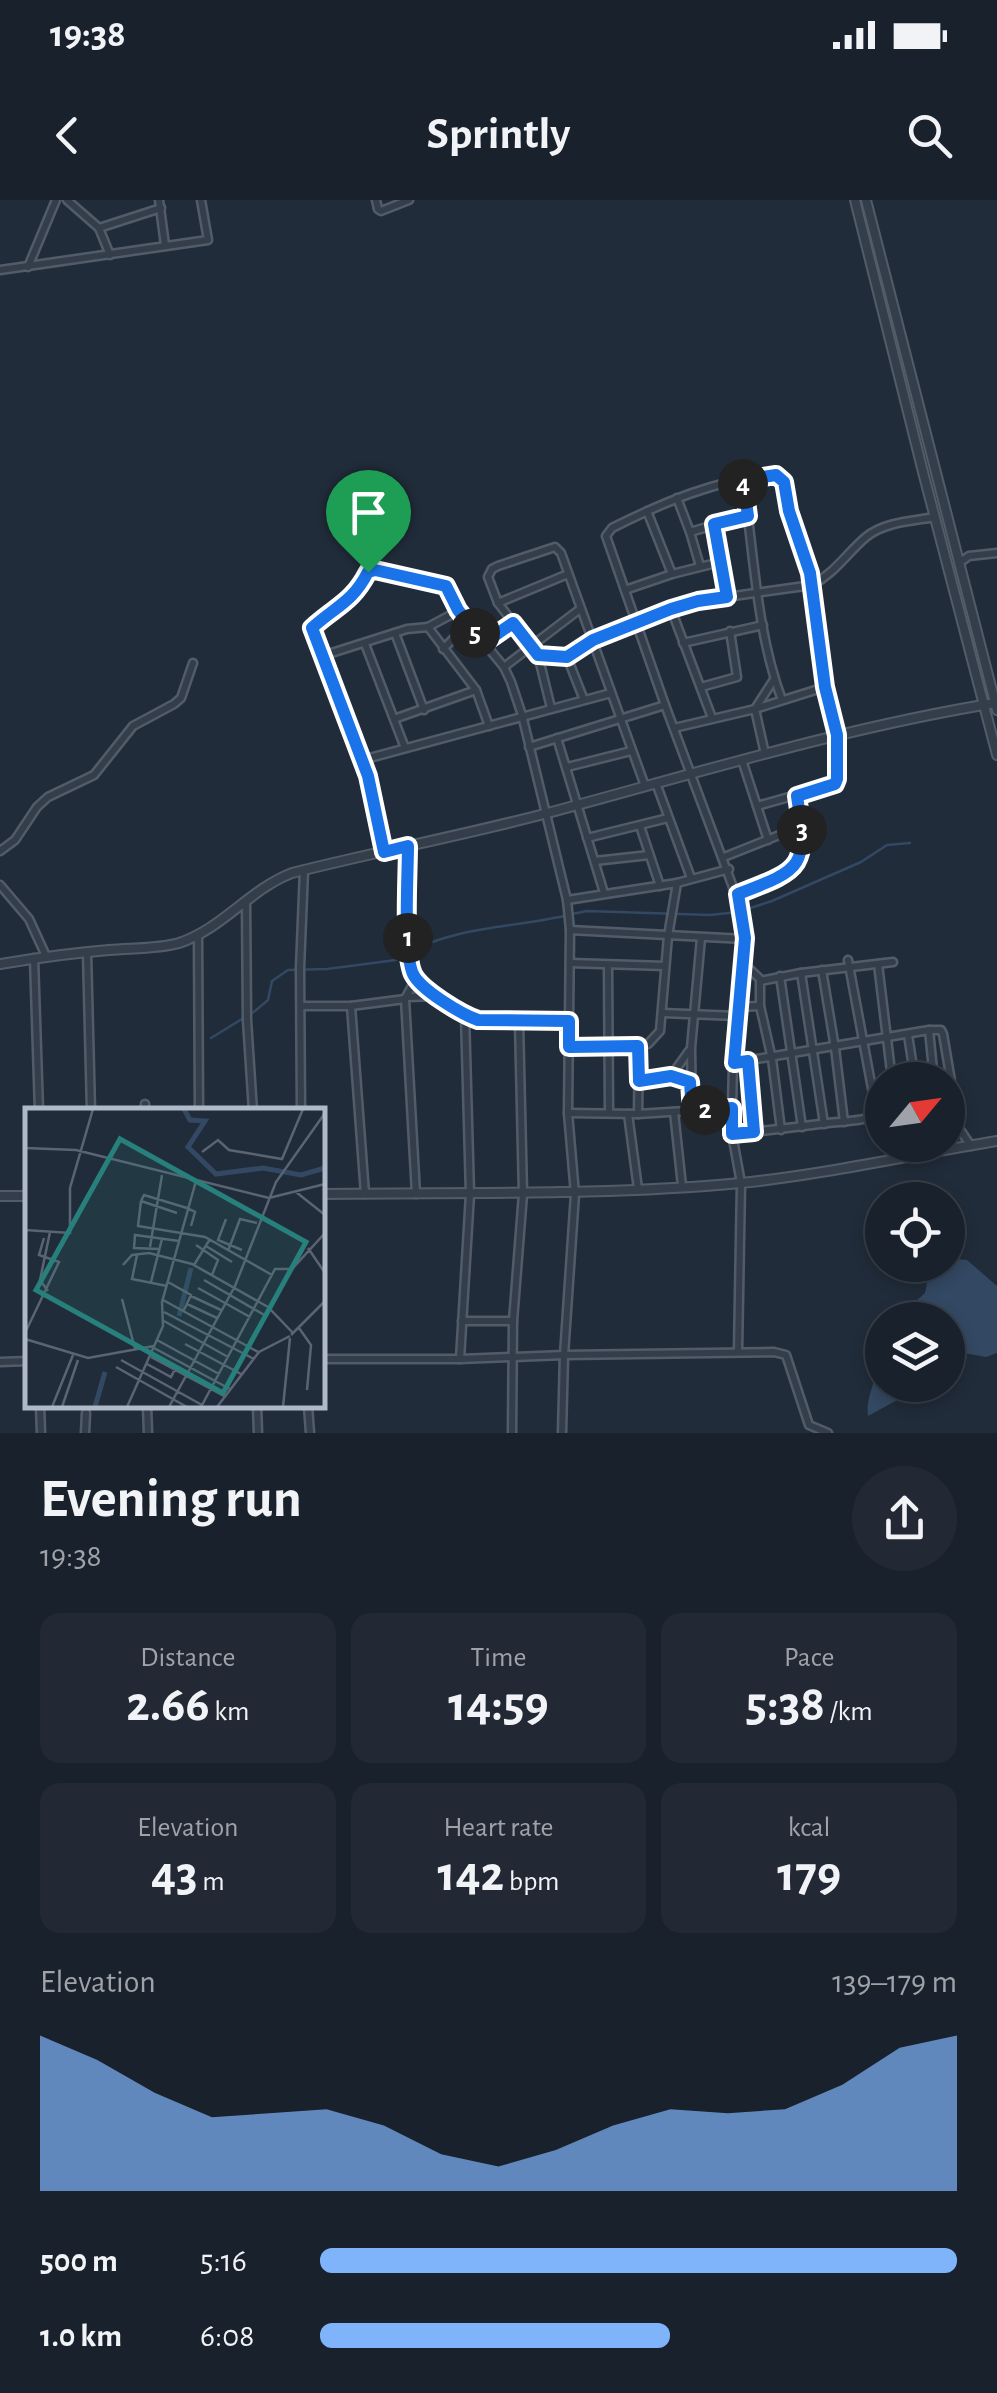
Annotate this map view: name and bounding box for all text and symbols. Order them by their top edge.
text: 19:38 [50,16,126,54]
icon: back [40,108,95,163]
icon: search [902,108,957,163]
text: Sprintly [427,112,570,157]
pin: 4 [718,459,768,509]
pin [326,470,411,573]
text: 4 [736,470,750,498]
icon: arrive [341,485,396,540]
pin: 5 [450,608,500,658]
text: 5 [469,619,481,647]
pin: 3 [777,805,827,855]
text: 3 [796,816,808,844]
pin: 1 [383,913,433,963]
text: 1 [403,924,413,952]
north arrow [865,1062,965,1162]
map controls [865,1062,965,1402]
pin: 2 [680,1085,730,1135]
text: 2 [698,1096,712,1124]
inset map [25,1108,325,1408]
button: locate [865,1182,965,1282]
button: layers [865,1302,965,1402]
button: share [852,1466,957,1571]
text: Evening run [40,1472,302,1527]
text: 19:38 [40,1540,102,1572]
text: Distance [140,1644,235,1672]
text: Time [471,1644,526,1672]
text: Pace [784,1644,834,1672]
text: 2.66 [126,1680,210,1730]
text: 14:59 [448,1680,549,1730]
text: 5:38 [746,1680,825,1730]
text: km [210,1698,249,1726]
text: /km [825,1698,873,1726]
text: Elevation [137,1814,238,1842]
text: Heart rate [444,1814,553,1842]
text: kcal [788,1814,831,1842]
text: 43 [151,1850,198,1900]
text: 142 [437,1850,504,1900]
text: 179 [777,1850,841,1900]
text: m [198,1868,225,1896]
text: bpm [504,1868,560,1896]
text: Elevation [40,1966,156,1998]
text: 139–179 m [832,1966,957,1998]
text: 500 m [40,2245,118,2277]
text: 5:16 [200,2245,247,2277]
text: 1.0 km [40,2320,122,2352]
text: 6:08 [200,2320,254,2352]

